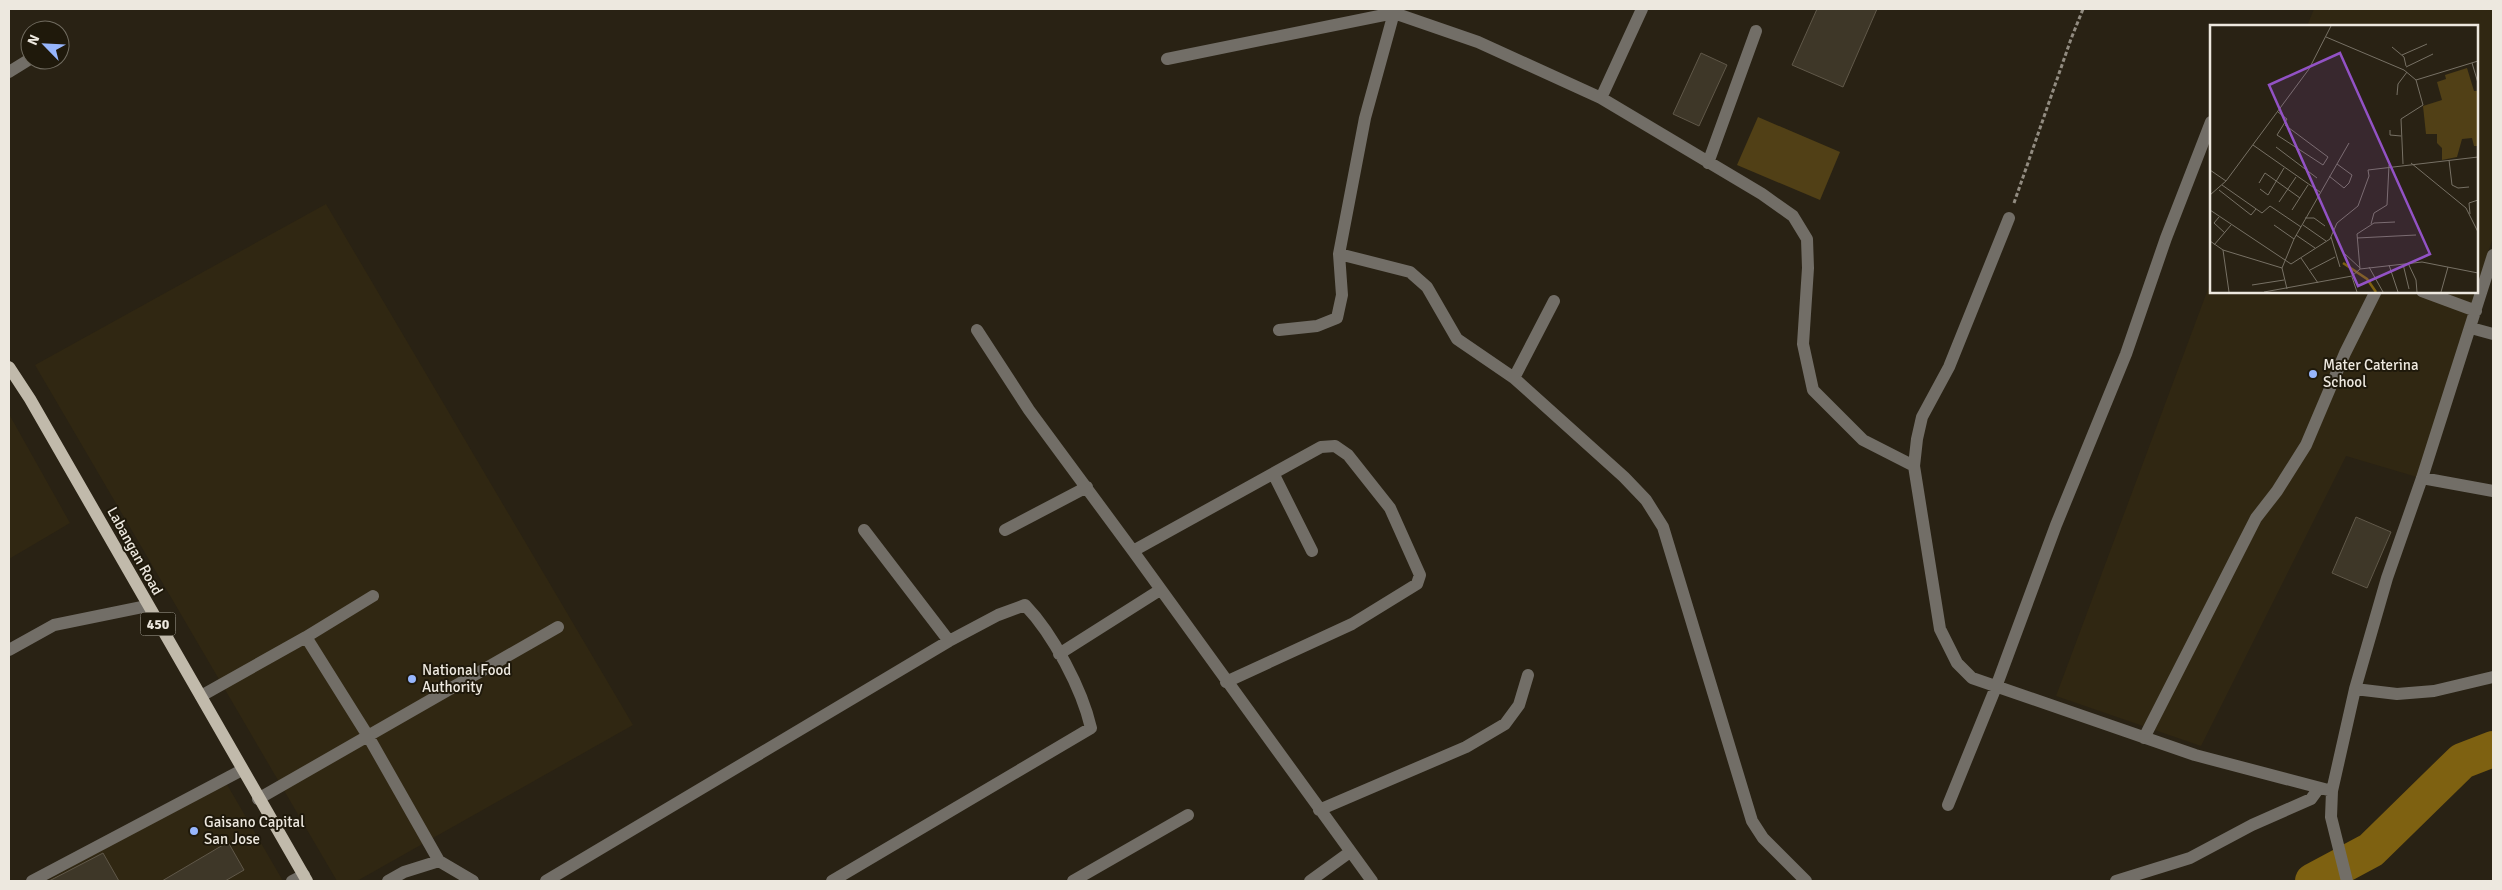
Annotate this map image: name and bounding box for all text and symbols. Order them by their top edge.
north arrow [20,20,70,70]
inset map [2210,25,2477,292]
text: N [24,32,43,48]
place label: Mater Caterina School [2323,356,2419,391]
marker: Mater Caterina School [2307,368,2319,380]
street label: Labangan Road [103,504,167,598]
road number: 450 [140,612,176,636]
place label: National Food Authority [422,661,511,696]
marker: National Food Authority [406,673,418,685]
place label: Gaisano Capital San Jose [204,813,305,848]
marker: Gaisano Capital San Jose [188,825,200,837]

